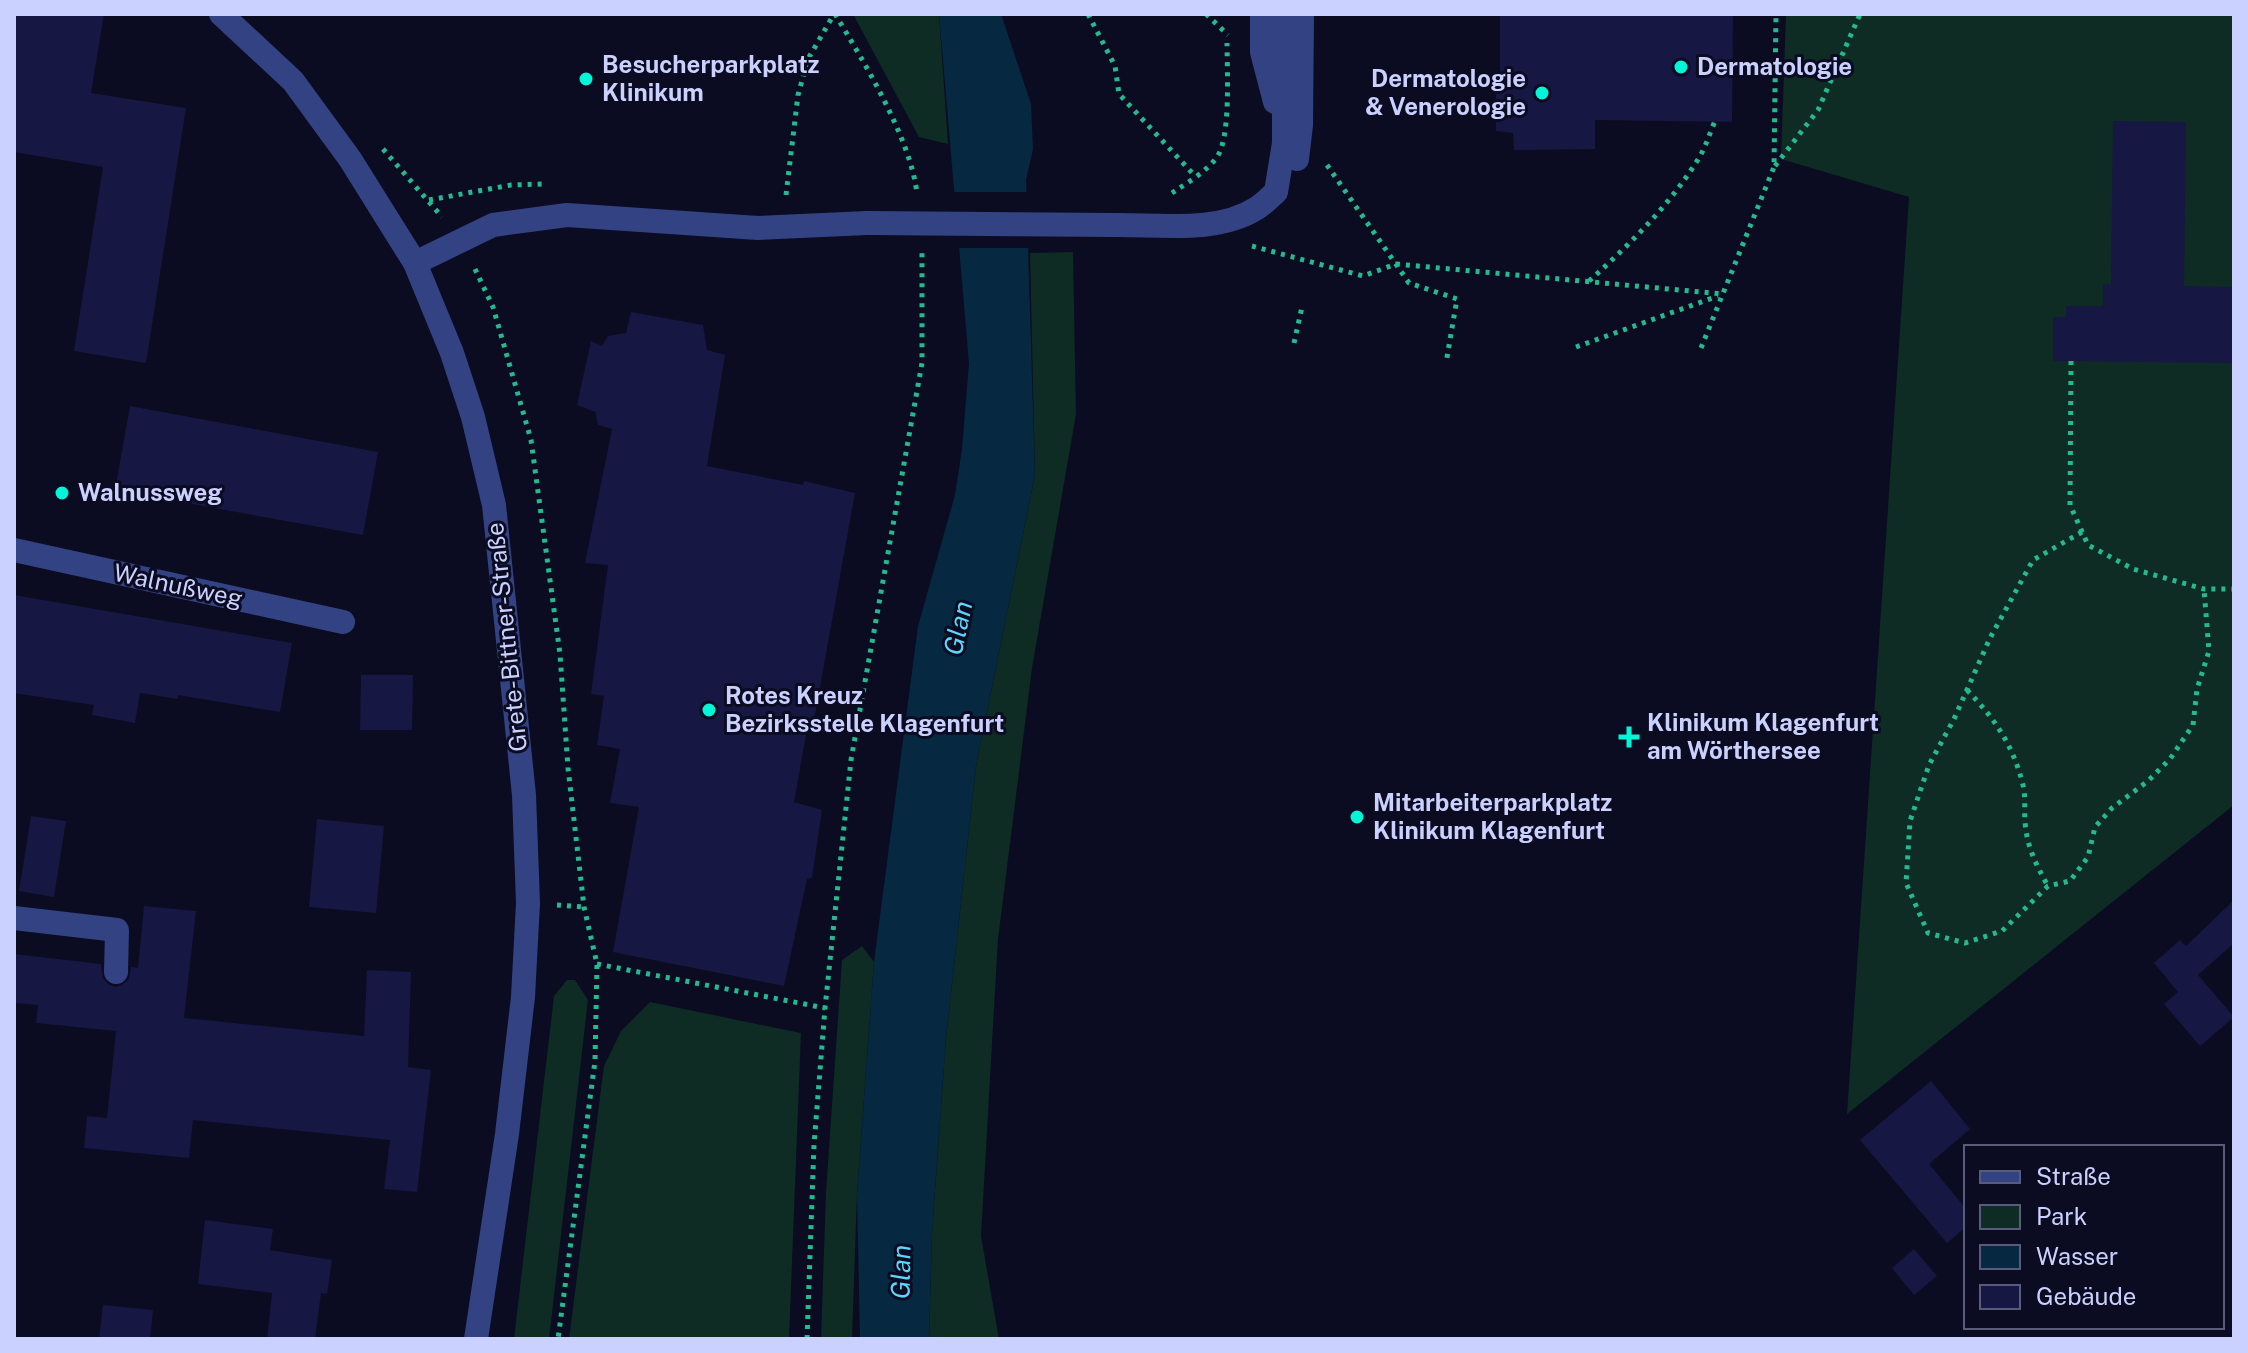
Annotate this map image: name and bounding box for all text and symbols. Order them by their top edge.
place label: Besucherparkplatz Klinikum [602,50,820,106]
place label: Dermatologie [1697,52,1852,80]
marker: Dermatologie [1672,58,1690,76]
place label: Dermatologie & Venerologie [1365,64,1526,120]
marker: Besucherparkplatz Klinikum [577,70,595,88]
marker: Dermatologie & Venerologie [1533,84,1551,102]
place label: Walnussweg [78,478,222,506]
marker: Walnussweg [53,484,71,502]
street label: Grete-Bittner-Straße [480,521,532,753]
street label: Walnußweg [111,558,245,612]
water label: Glan [937,598,978,658]
place label: Rotes Kreuz Bezirksstelle Klagenfurt [725,681,1004,737]
marker: Rotes Kreuz Bezirksstelle Klagenfurt [700,701,718,719]
place label: Klinikum Klagenfurt am Wörthersee [1647,708,1879,764]
marker: Klinikum Klagenfurt am Wörthersee [1618,726,1640,748]
place label: Mitarbeiterparkplatz Klinikum Klagenfurt [1373,788,1612,844]
marker: Mitarbeiterparkplatz Klinikum Klagenfurt [1348,808,1366,826]
legend [1964,1145,2224,1329]
text: Straße [2036,1162,2111,1190]
text: Park [2036,1202,2087,1230]
text: Wasser [2036,1242,2118,1270]
water label: Glan [885,1245,916,1299]
text: Gebäude [2036,1282,2136,1310]

